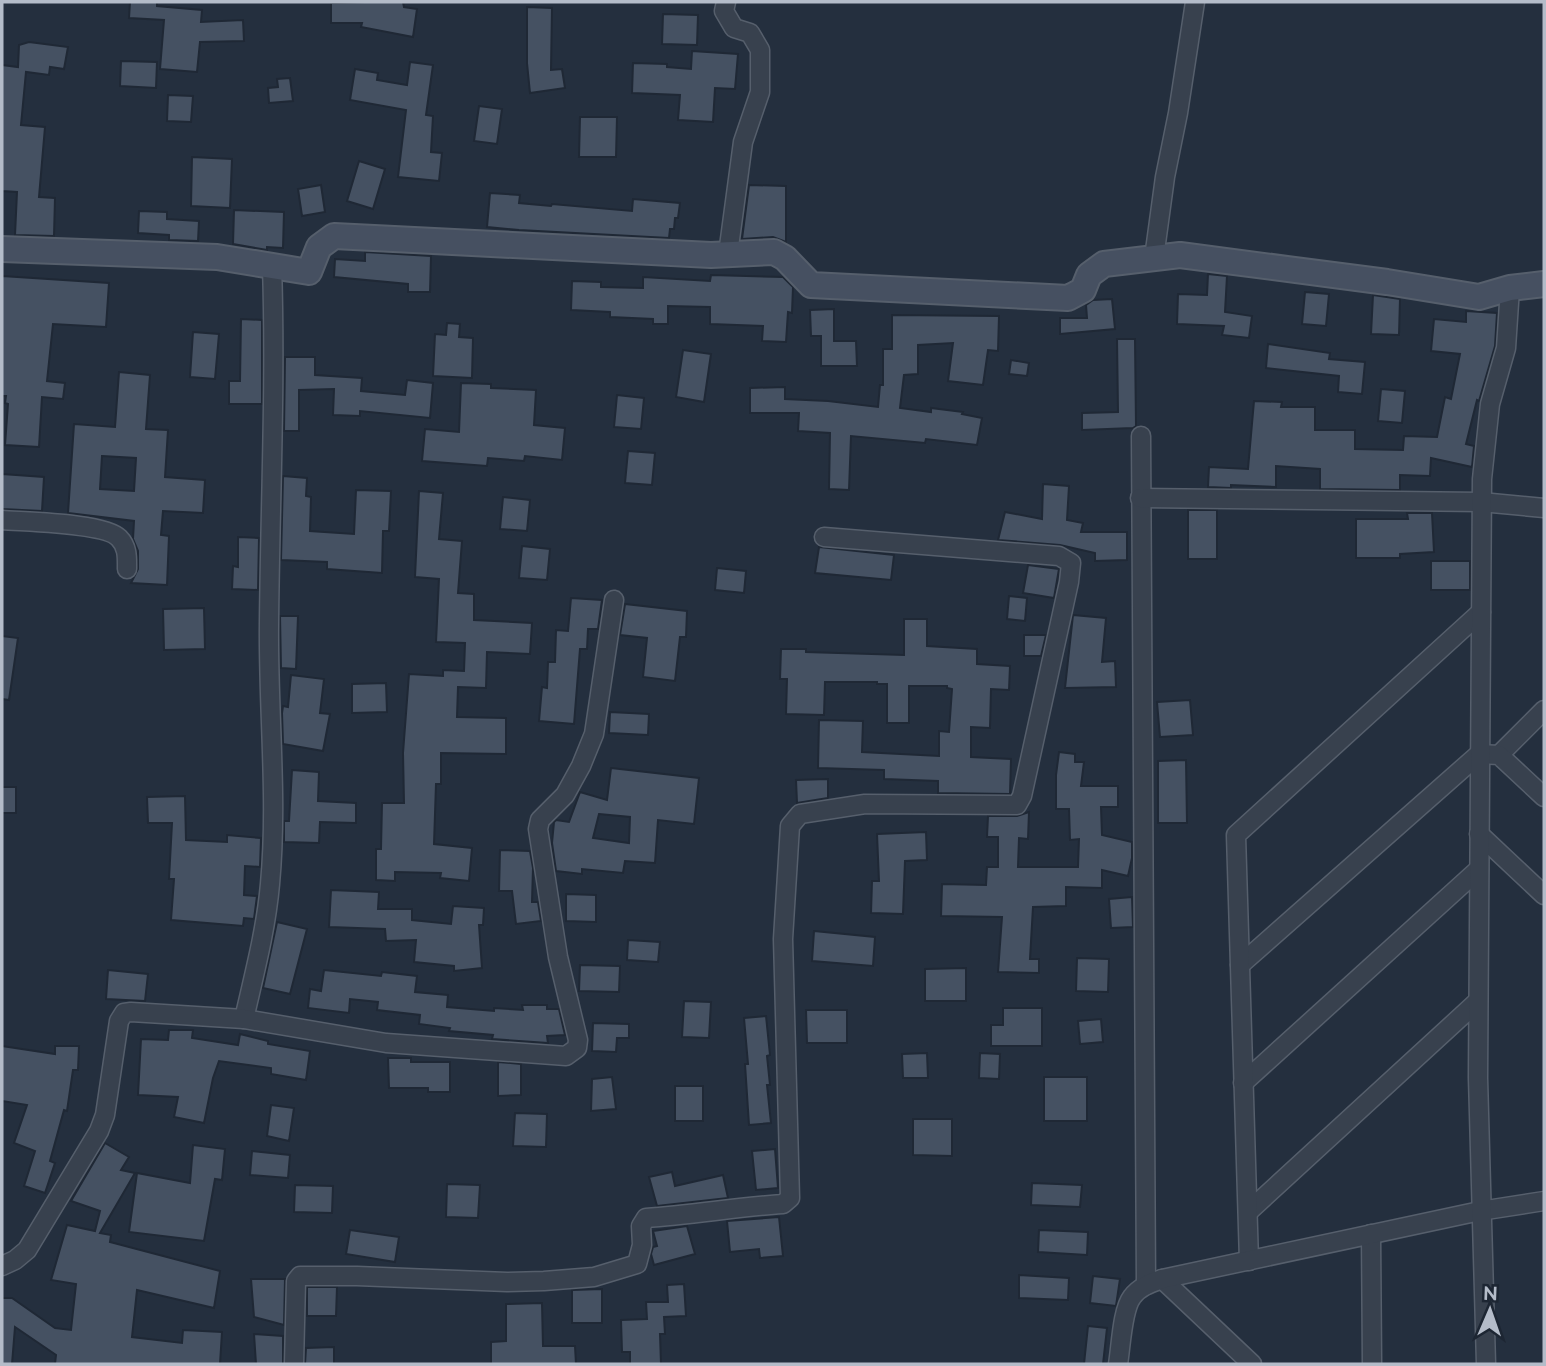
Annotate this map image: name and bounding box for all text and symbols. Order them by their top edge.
north arrow [1455,1275,1525,1345]
text: N [1483,1282,1498,1304]

